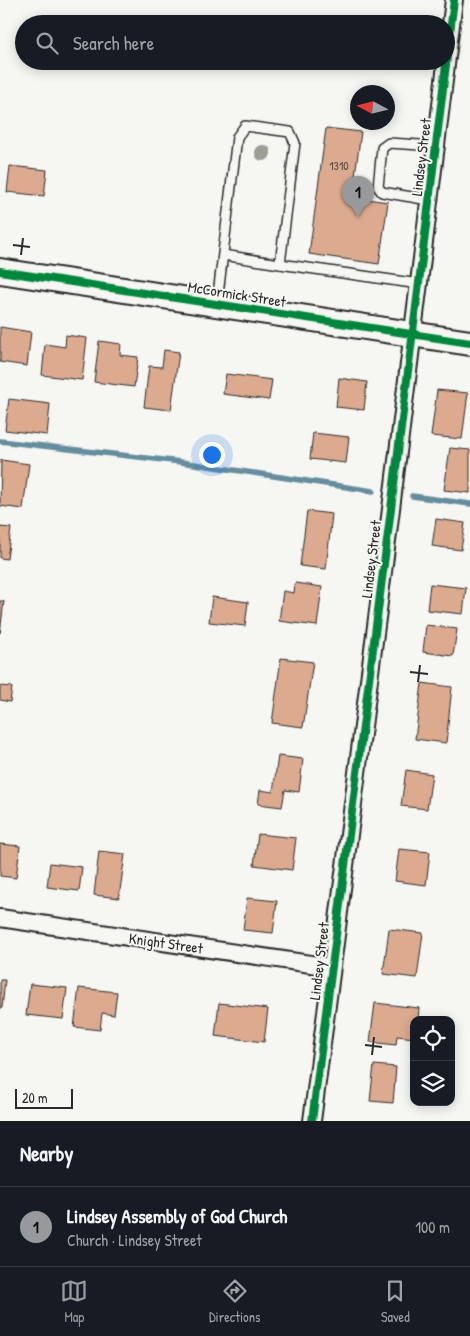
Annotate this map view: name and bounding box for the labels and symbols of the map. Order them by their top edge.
north arrow [350,85,395,130]
street label: Lindsey Street [406,116,436,197]
house number: 1310 [329,157,349,174]
pin: 1 [342,176,374,217]
street label: McCormick Street [187,276,288,312]
your location [199,442,225,468]
street label: Lindsey Street [356,518,386,599]
street label: Lindsey Street [304,920,334,1001]
street label: Knight Street [128,927,205,959]
scale bar [15,1086,72,1109]

